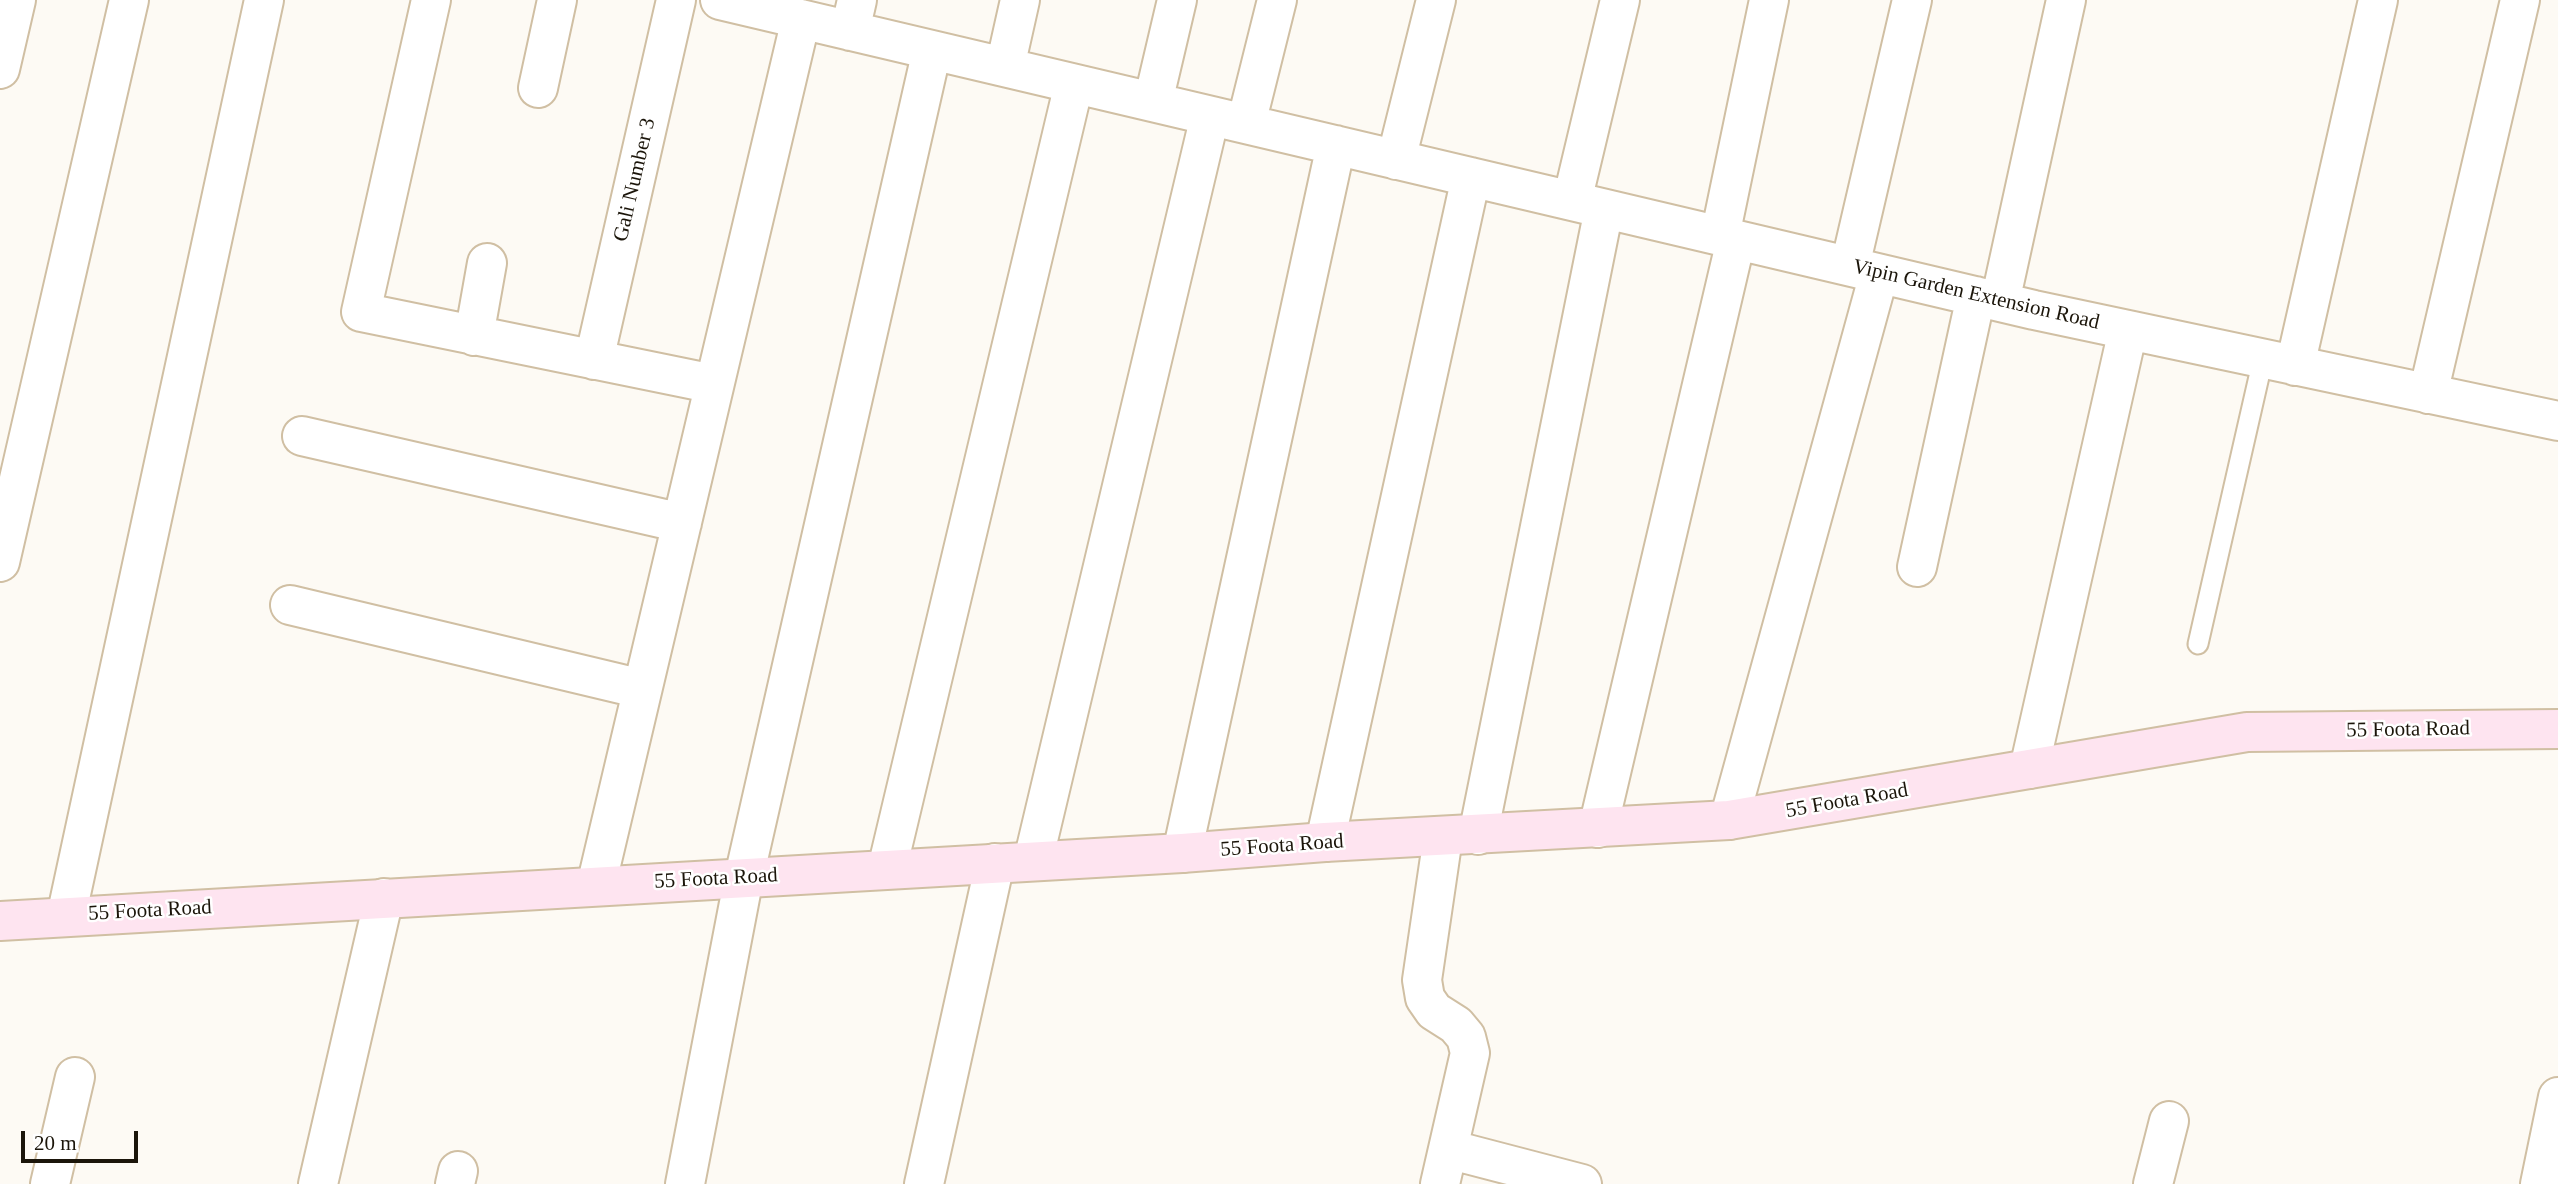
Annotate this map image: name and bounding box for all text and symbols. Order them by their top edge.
street label: Gali Number 3 [609,116,661,244]
street label: Vipin Garden Extension Road [1850,254,2102,336]
street label: 55 Foota Road [2346,716,2470,744]
street label: 55 Foota Road [1784,778,1910,824]
street label: 55 Foota Road [1219,829,1345,863]
street label: 55 Foota Road [654,863,778,895]
street label: 55 Foota Road [88,895,212,927]
scale bar [24,1118,142,1162]
text: 20 m [34,1131,77,1155]

